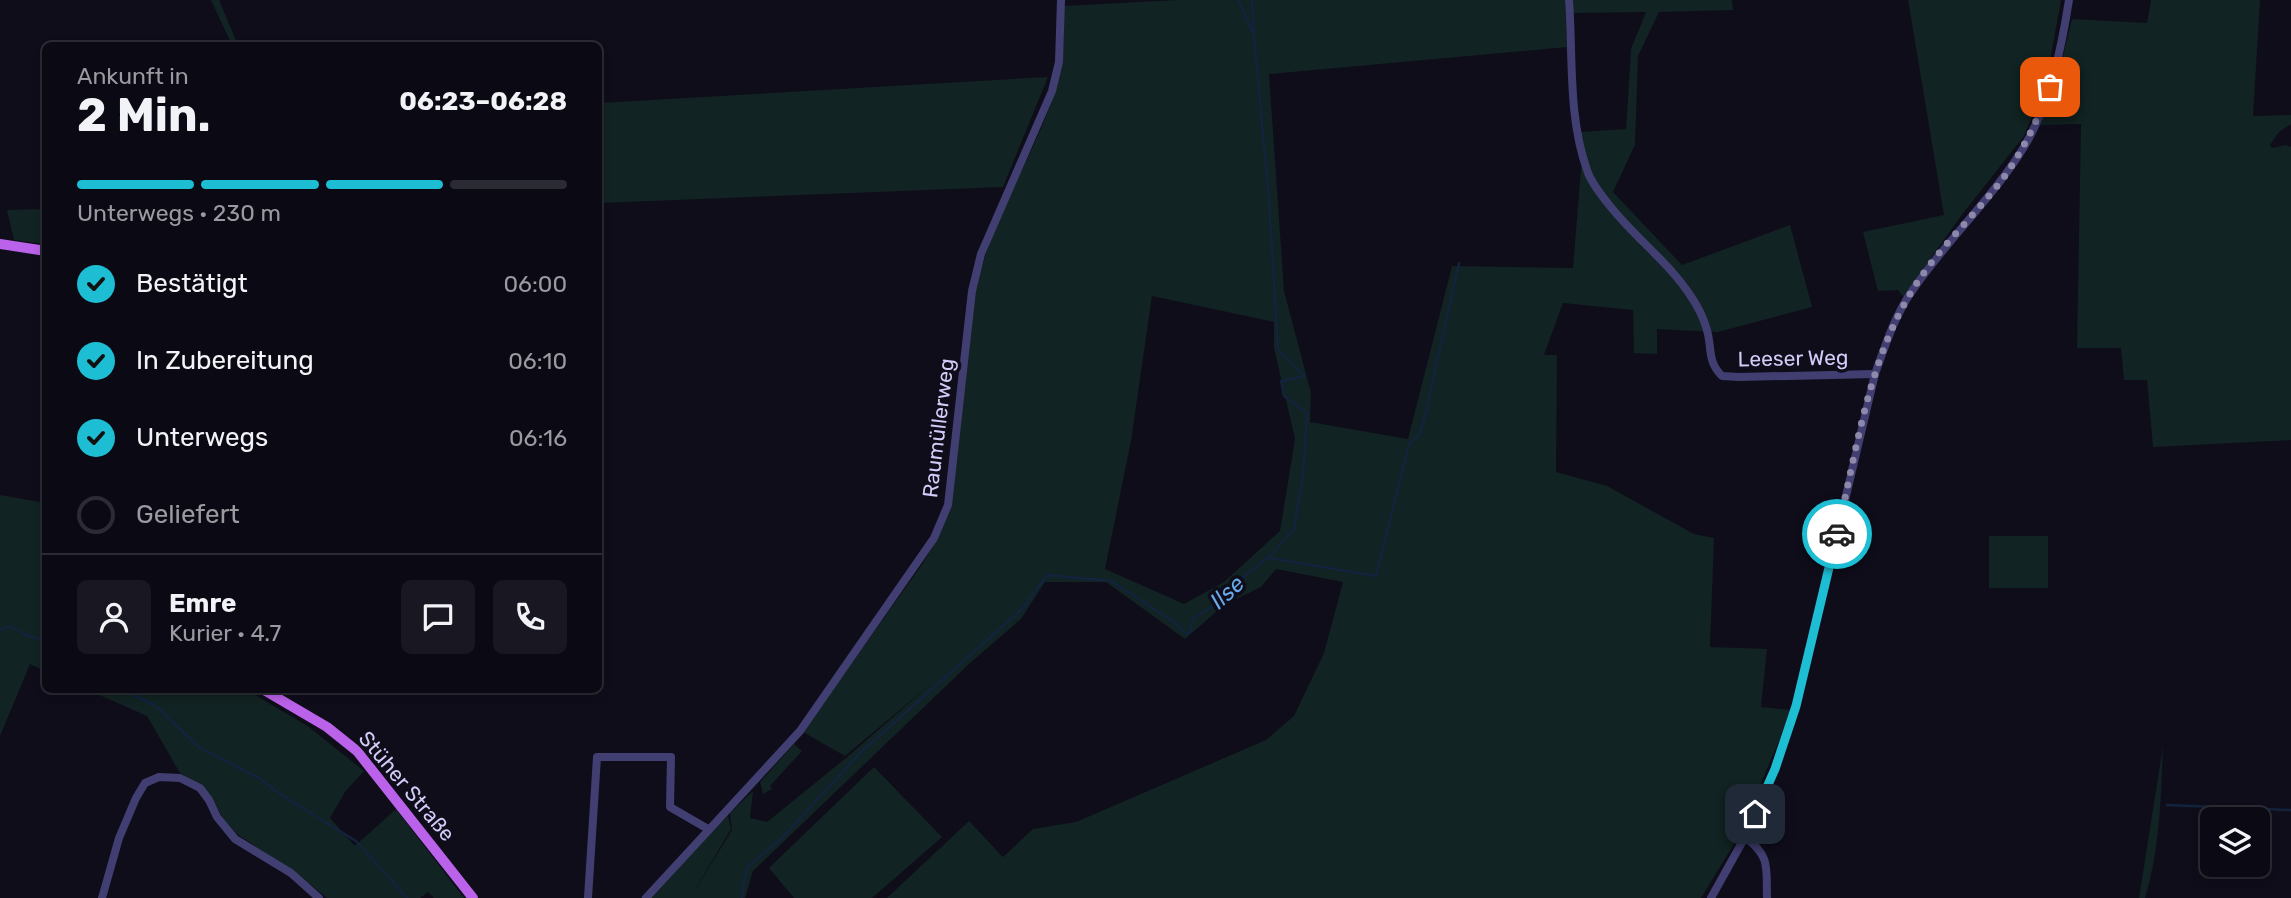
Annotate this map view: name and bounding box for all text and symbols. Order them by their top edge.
pin [2020,57,2080,117]
text: Ankunft in [77,62,189,90]
icon: bag [2031,68,2069,106]
text: 06:23–06:28 [399,86,567,117]
text: 2 Min. [77,88,211,143]
text: Unterwegs · 230 m [77,199,281,227]
icon: check [77,265,115,303]
text: Bestätigt [136,268,248,299]
text: 06:00 [503,270,567,298]
icon: check [77,342,115,380]
text: In Zubereitung [136,345,314,376]
street label: Leeser Weg [1738,345,1848,371]
text: 06:10 [508,347,567,375]
street label: Raumüllerweg [917,357,959,499]
icon: check [77,419,115,457]
text: Unterwegs [136,422,268,453]
text: 06:16 [509,424,567,452]
text: Geliefert [136,499,240,530]
courier [1802,499,1872,569]
icon: car [1818,515,1856,553]
water label: Ilse [1204,569,1250,615]
button: person [77,580,151,654]
button: chat [401,580,475,654]
button: phone [493,580,567,654]
text: Emre [169,588,237,619]
text: Kurier · 4.7 [169,619,281,647]
street label: Stüher Straße [354,726,460,846]
pin [1725,784,1785,844]
icon: home [1736,795,1774,833]
map controls [2200,807,2270,877]
button: layers [2200,807,2270,877]

